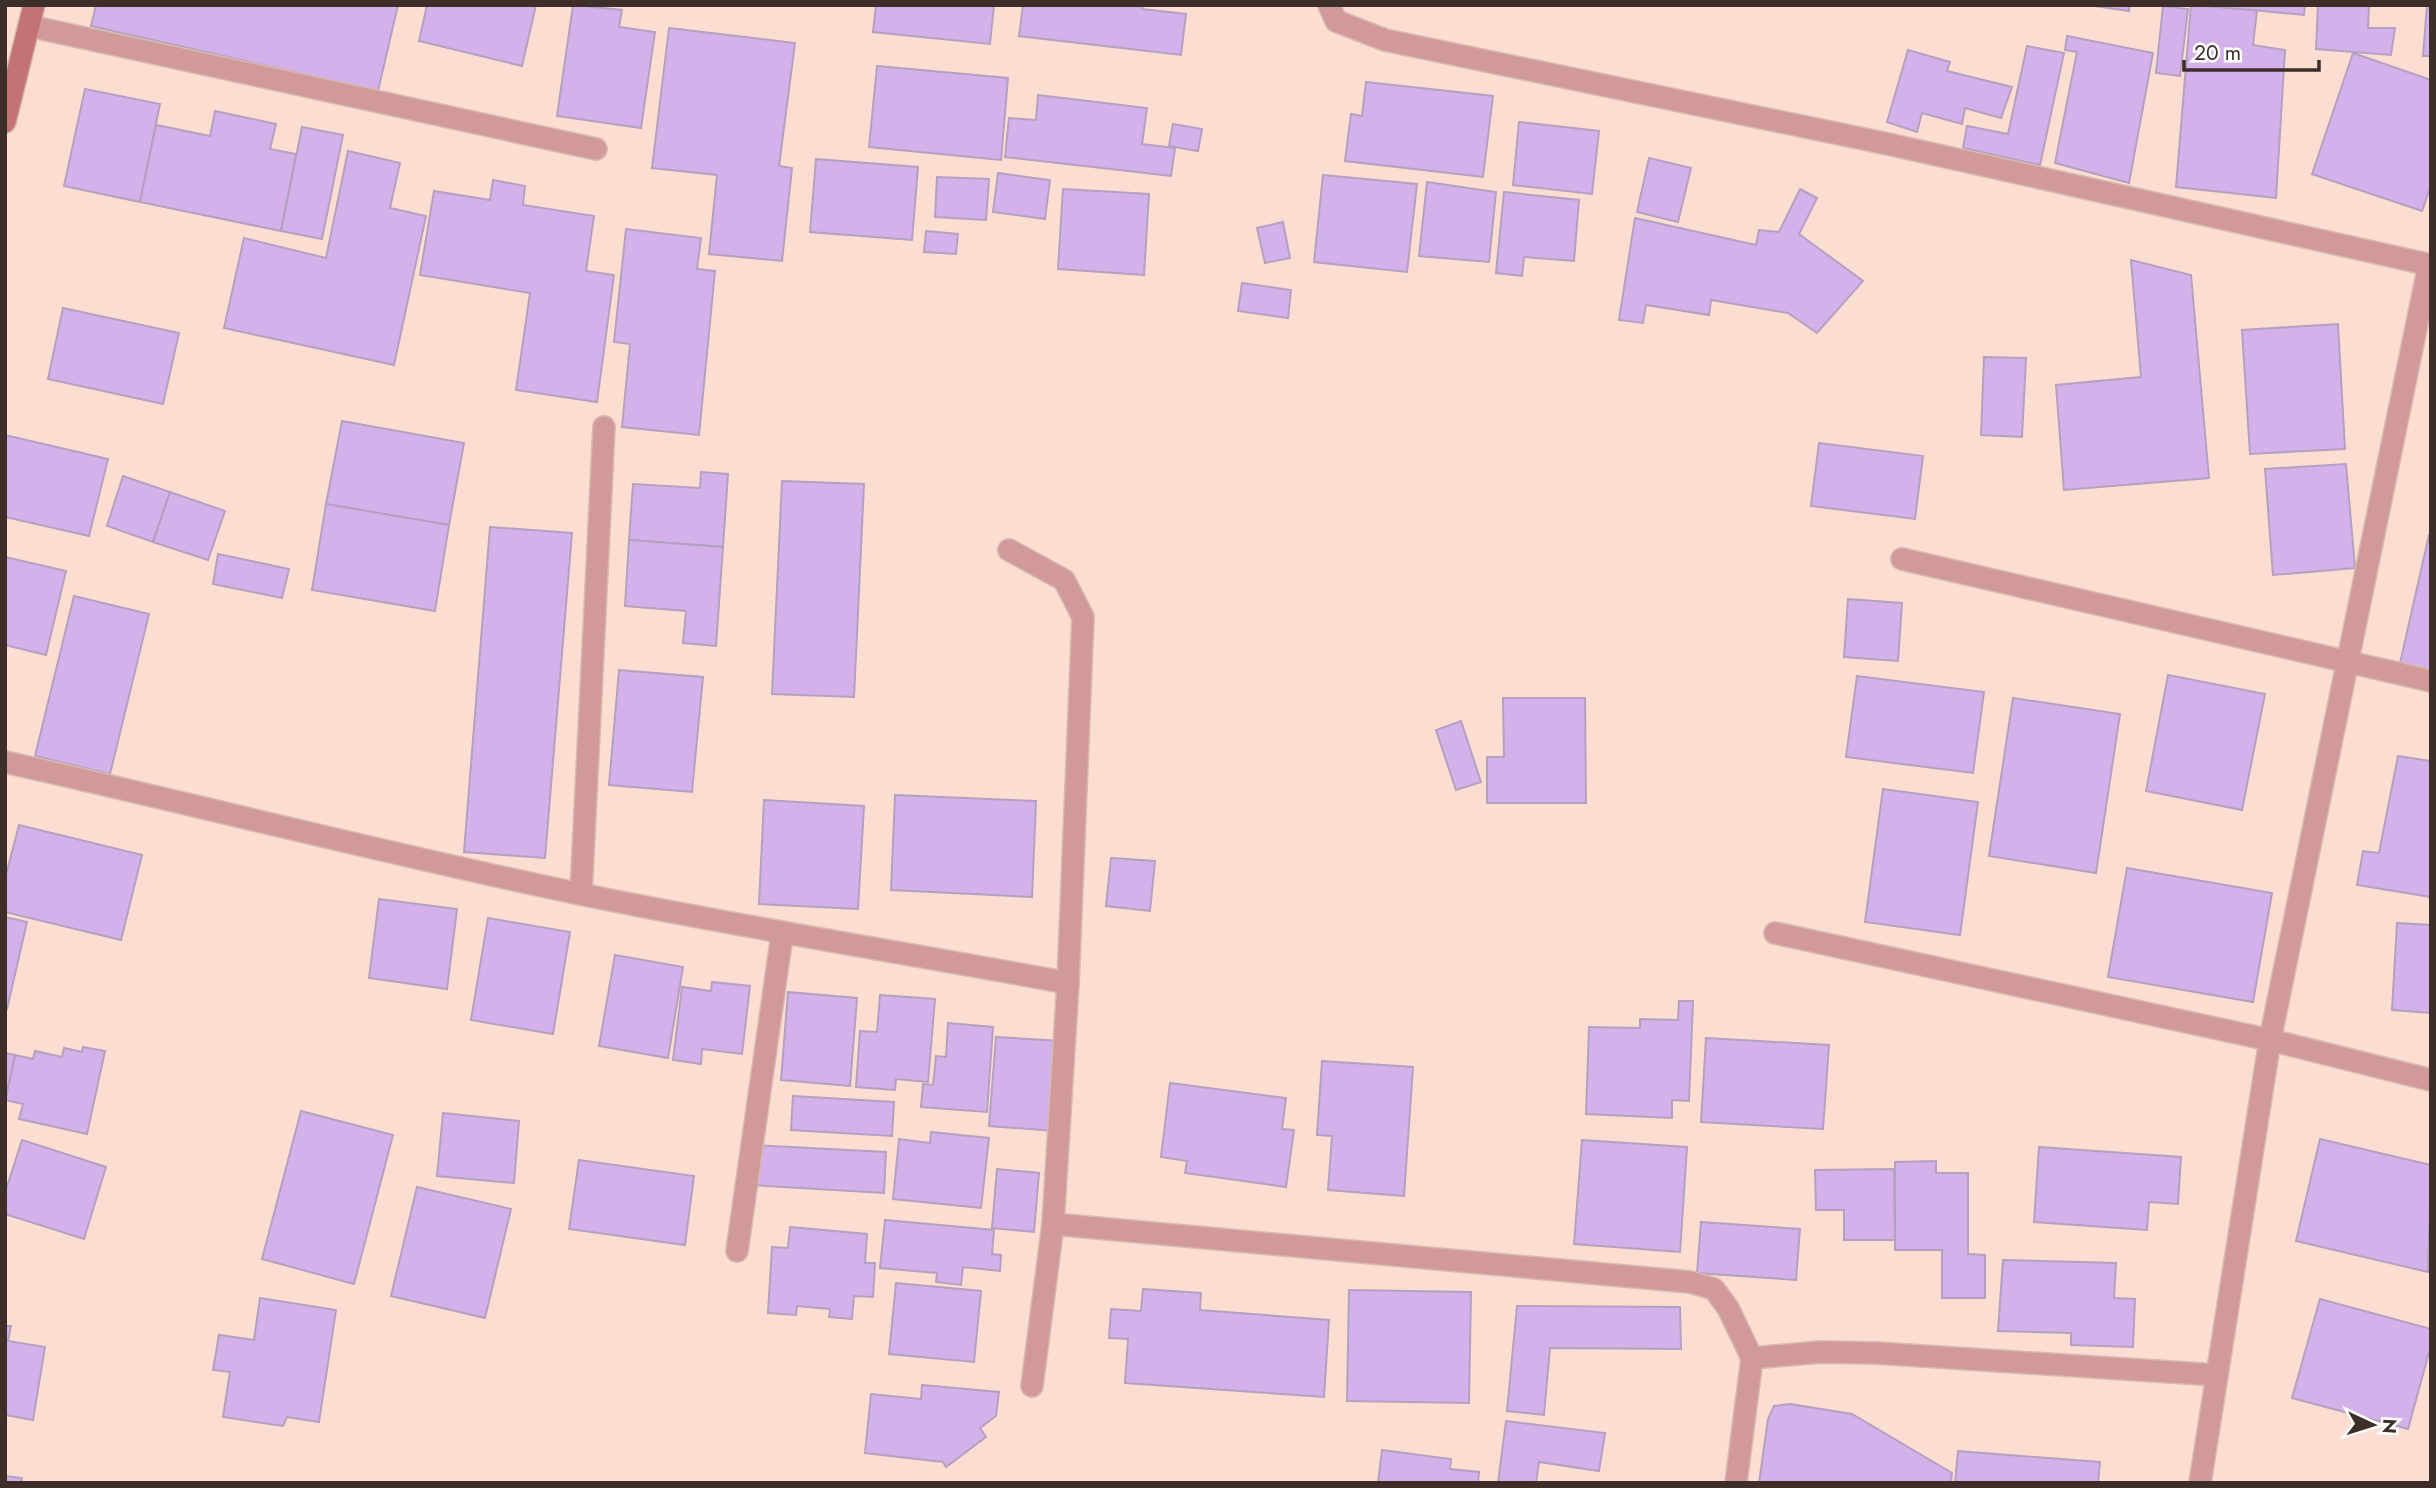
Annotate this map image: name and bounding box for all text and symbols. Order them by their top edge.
scale bar [2184,28,2319,72]
text: 20 m [2194,38,2241,68]
north arrow [2338,1390,2408,1460]
text: N [2375,1418,2403,1435]

